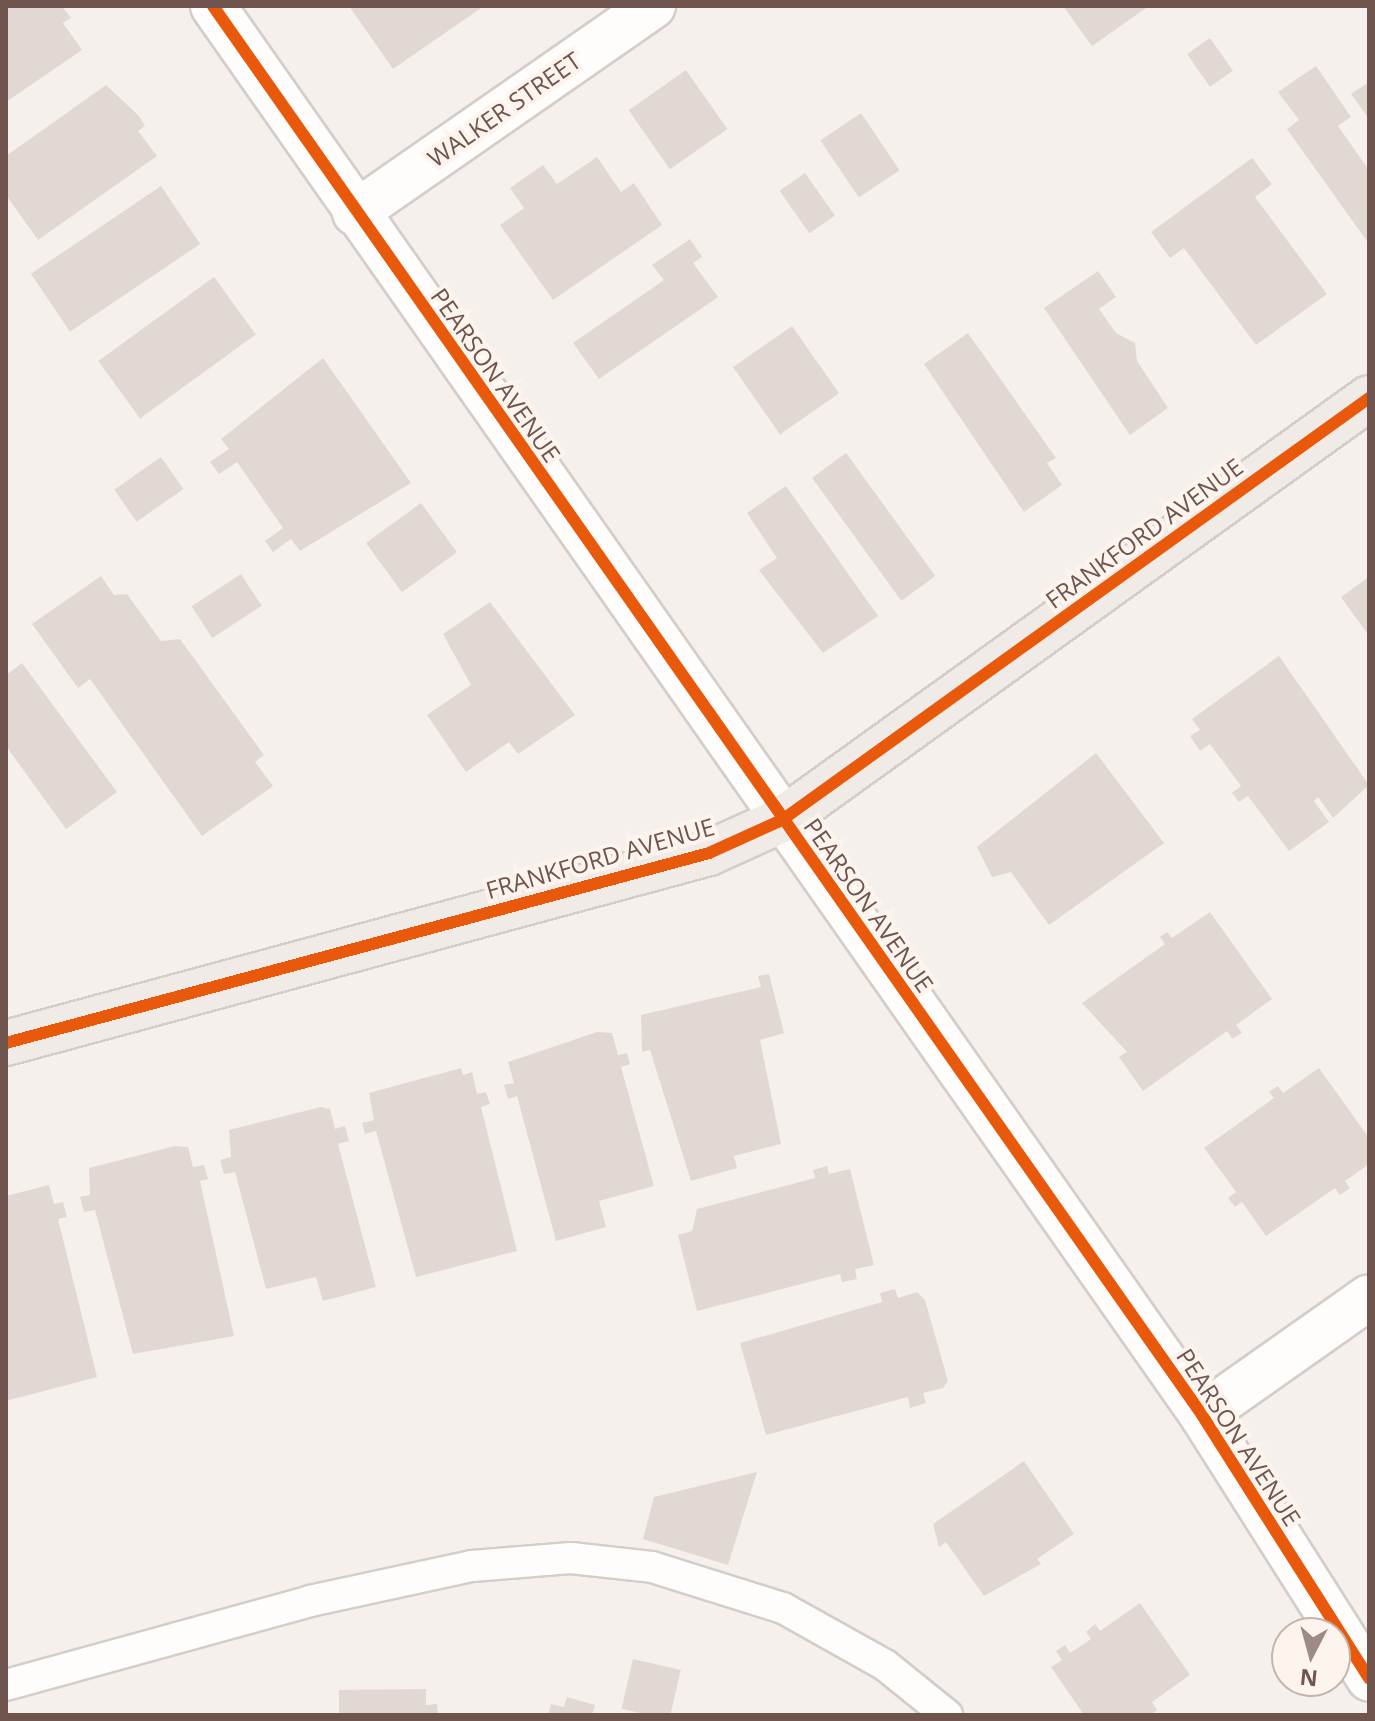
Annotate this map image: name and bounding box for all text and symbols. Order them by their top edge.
street label: WALKER STREET [422,46,586,172]
street label: PEARSON AVENUE [425,283,567,467]
street label: FRANKFORD AVENUE [1040,452,1248,614]
street label: FRANKFORD AVENUE [482,812,718,904]
street label: PEARSON AVENUE [798,813,940,997]
street label: PEARSON AVENUE [1171,1343,1307,1531]
north arrow [1271,1617,1351,1697]
text: N [1298,1663,1319,1695]

